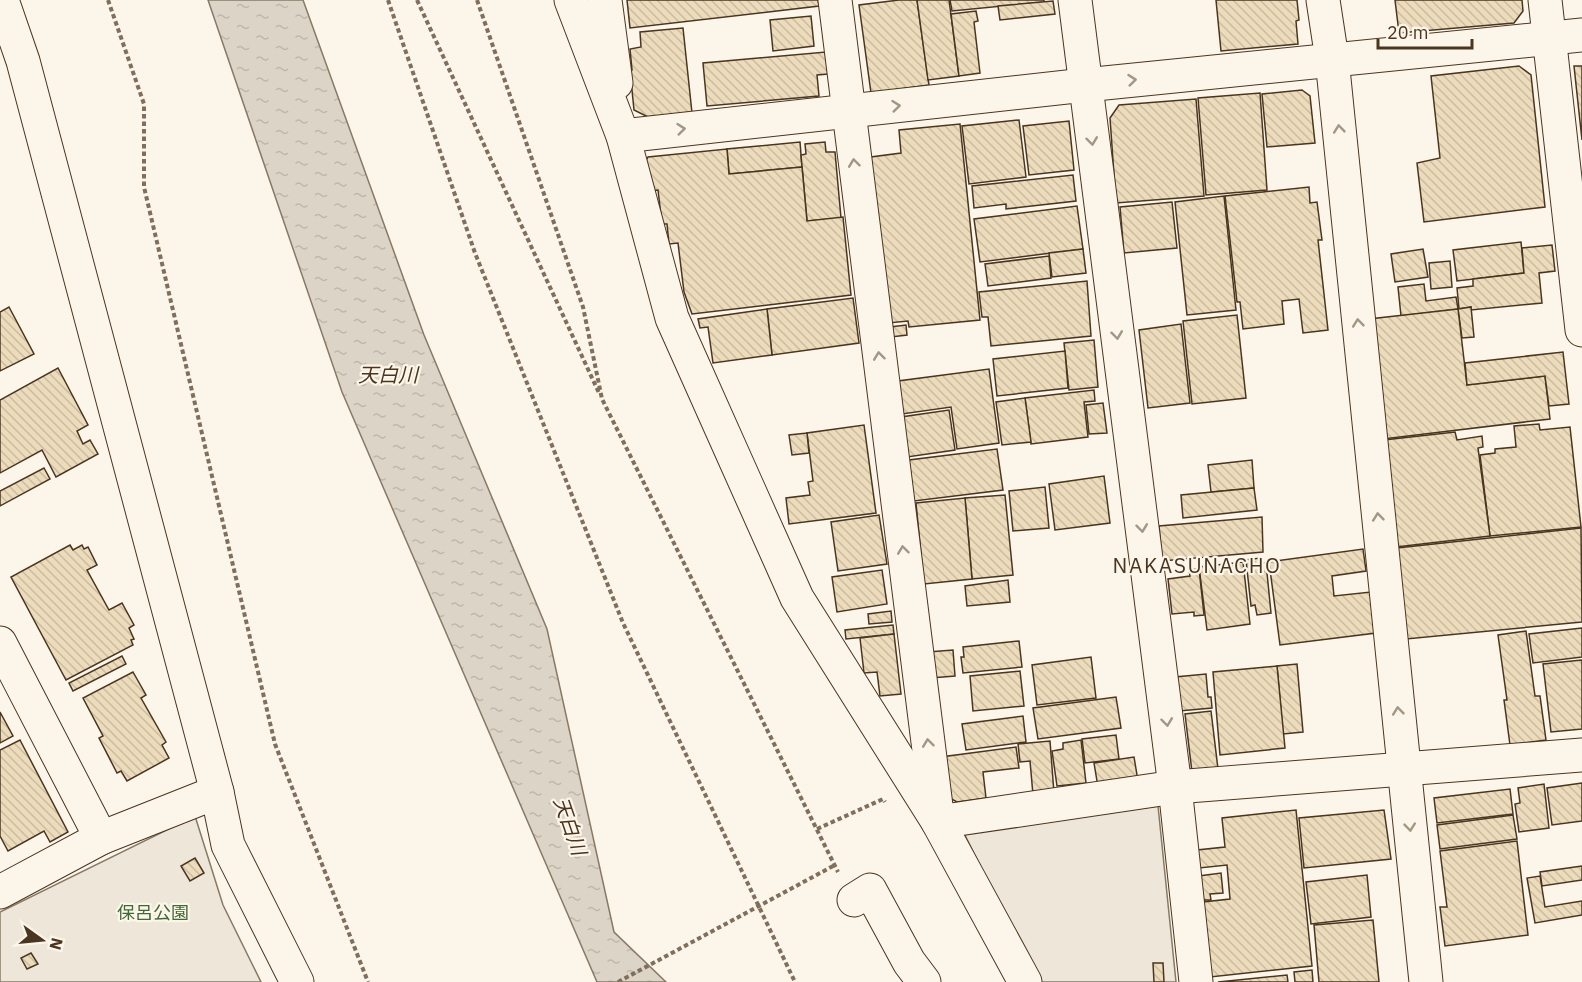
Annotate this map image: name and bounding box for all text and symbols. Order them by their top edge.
scale bar [1378,12,1472,50]
text: 20 m [1387,21,1429,44]
one-way arrow [1127,74,1136,87]
one-way arrow [892,100,901,113]
one-way arrow [677,123,686,136]
one-way arrow [1333,124,1346,133]
one-way arrow [1085,137,1098,146]
one-way arrow [848,158,861,167]
one-way arrow [1352,318,1365,327]
one-way arrow [1110,330,1123,339]
one-way arrow [873,352,885,361]
water label: 天白川 [358,361,420,388]
one-way arrow [1372,512,1385,521]
one-way arrow [1135,524,1148,533]
one-way arrow [897,545,910,554]
district label: NAKASUNACHO [1113,551,1281,579]
one-way arrow [1392,706,1405,715]
one-way arrow [1160,717,1173,726]
one-way arrow [922,738,934,748]
water label: 天白川 [548,793,594,860]
one-way arrow [1403,823,1416,832]
park label: 保呂公園 [117,901,189,924]
north arrow [12,910,72,970]
text: N [45,936,68,952]

